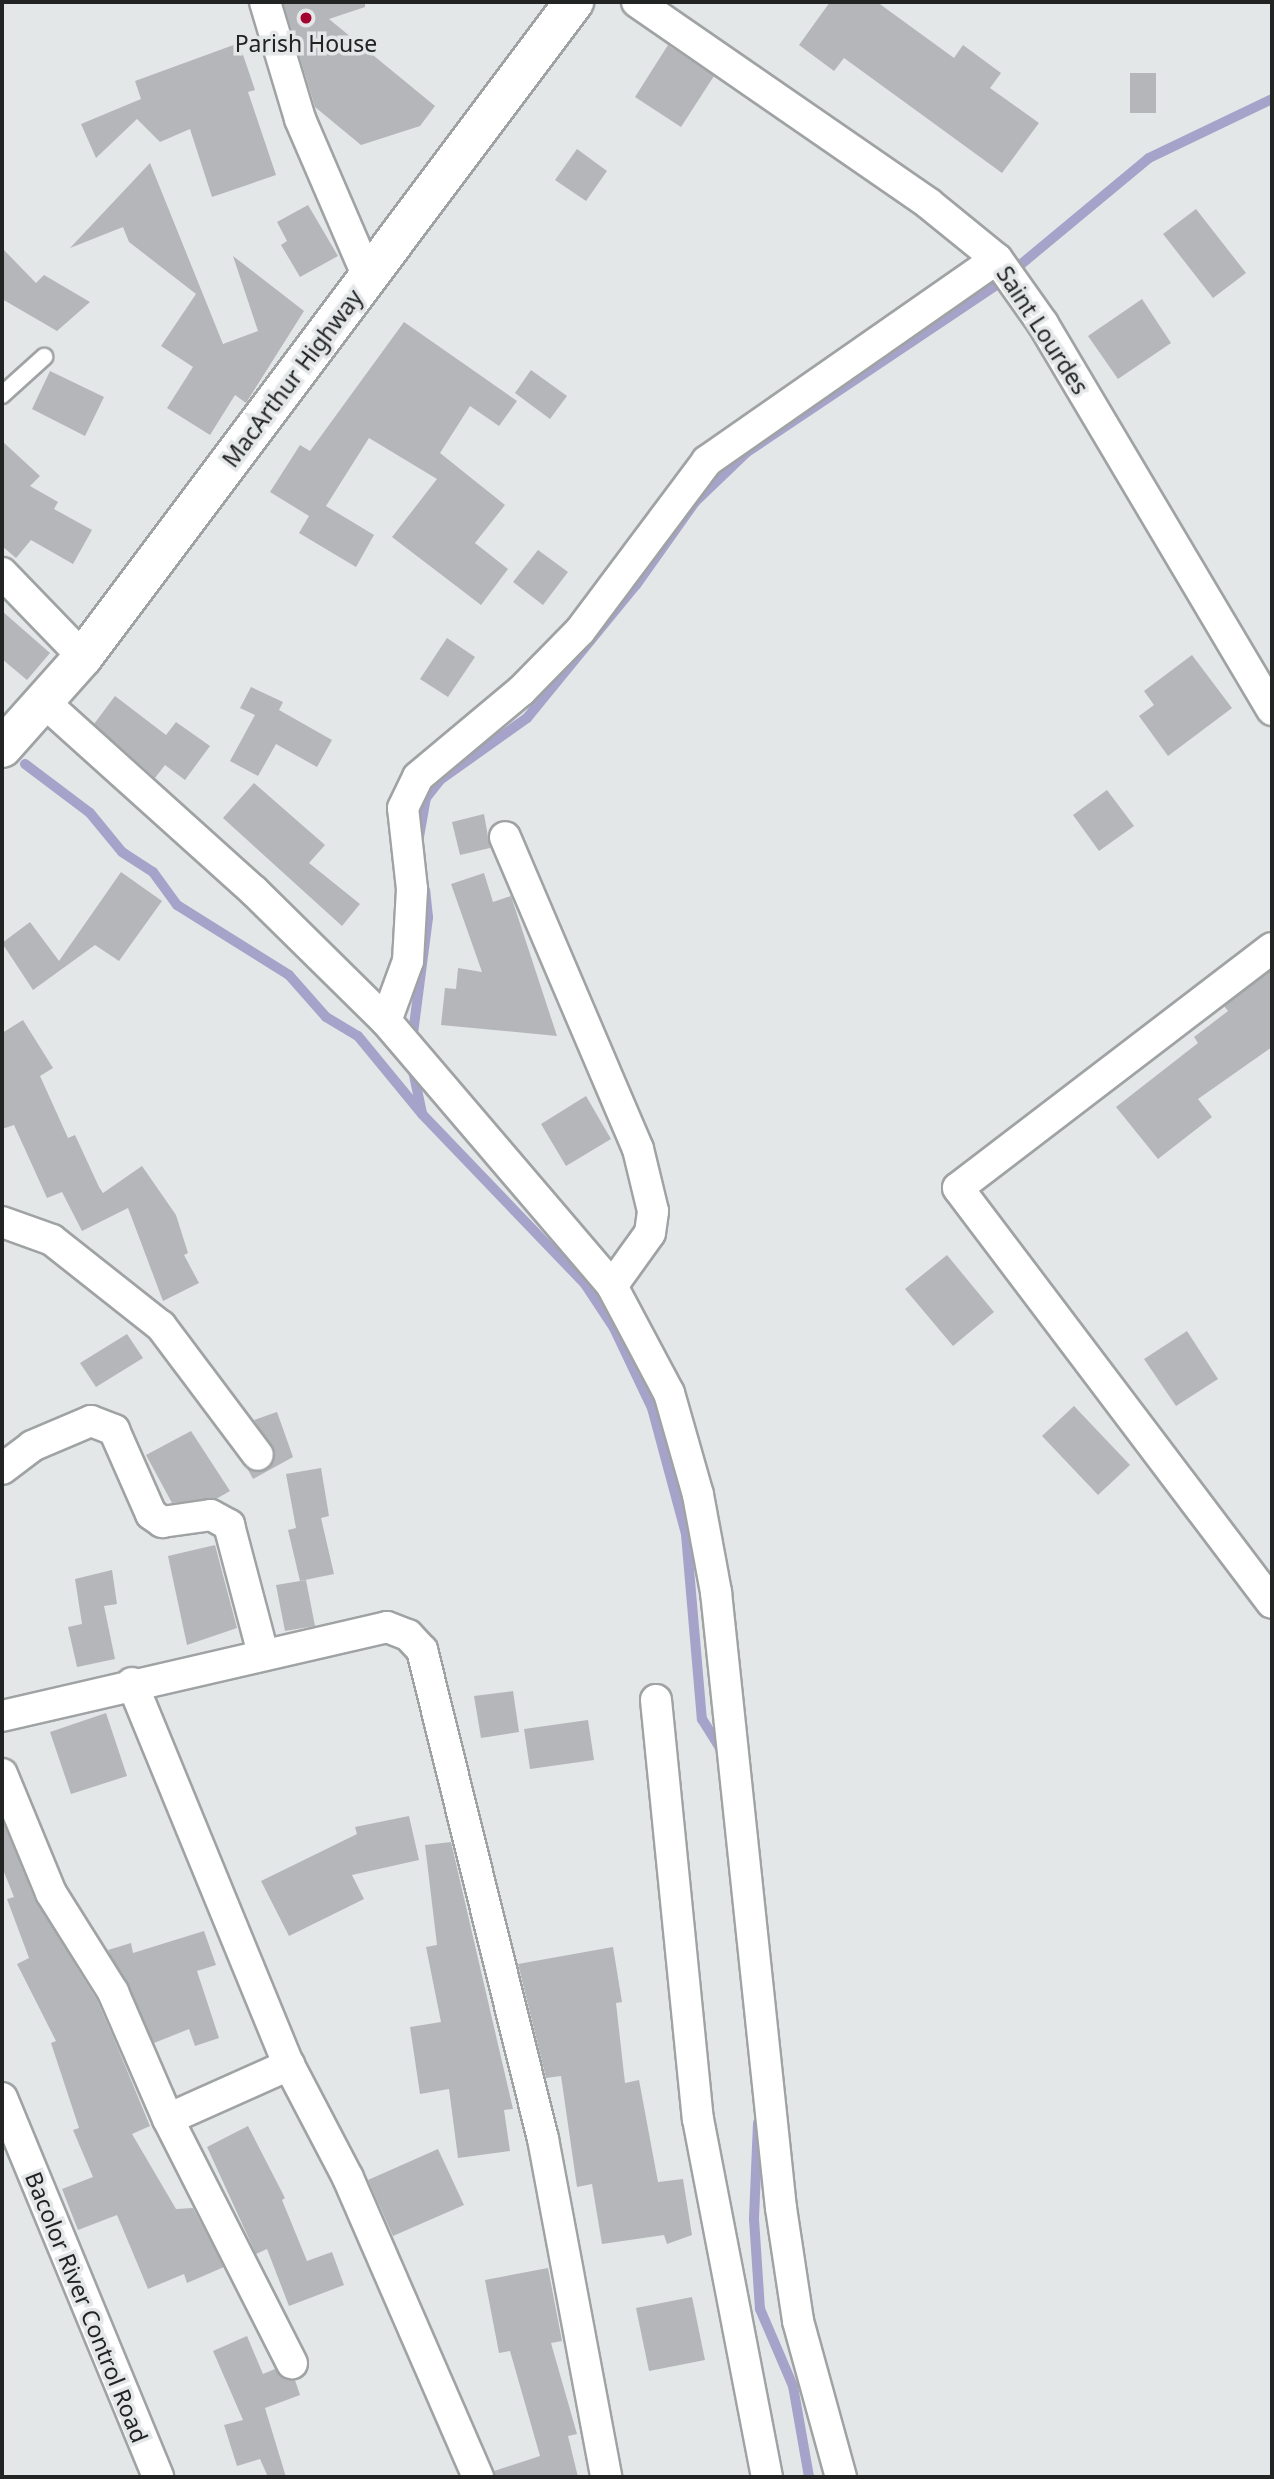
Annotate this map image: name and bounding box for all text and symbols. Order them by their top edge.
marker: Parish House [298,10,314,26]
place label: Parish House [235,29,377,57]
street label: Saint Lourdes [991,261,1095,399]
street label: MacArthur Highway [216,284,368,472]
street label: Bacolor River Control Road [20,2168,154,2446]

